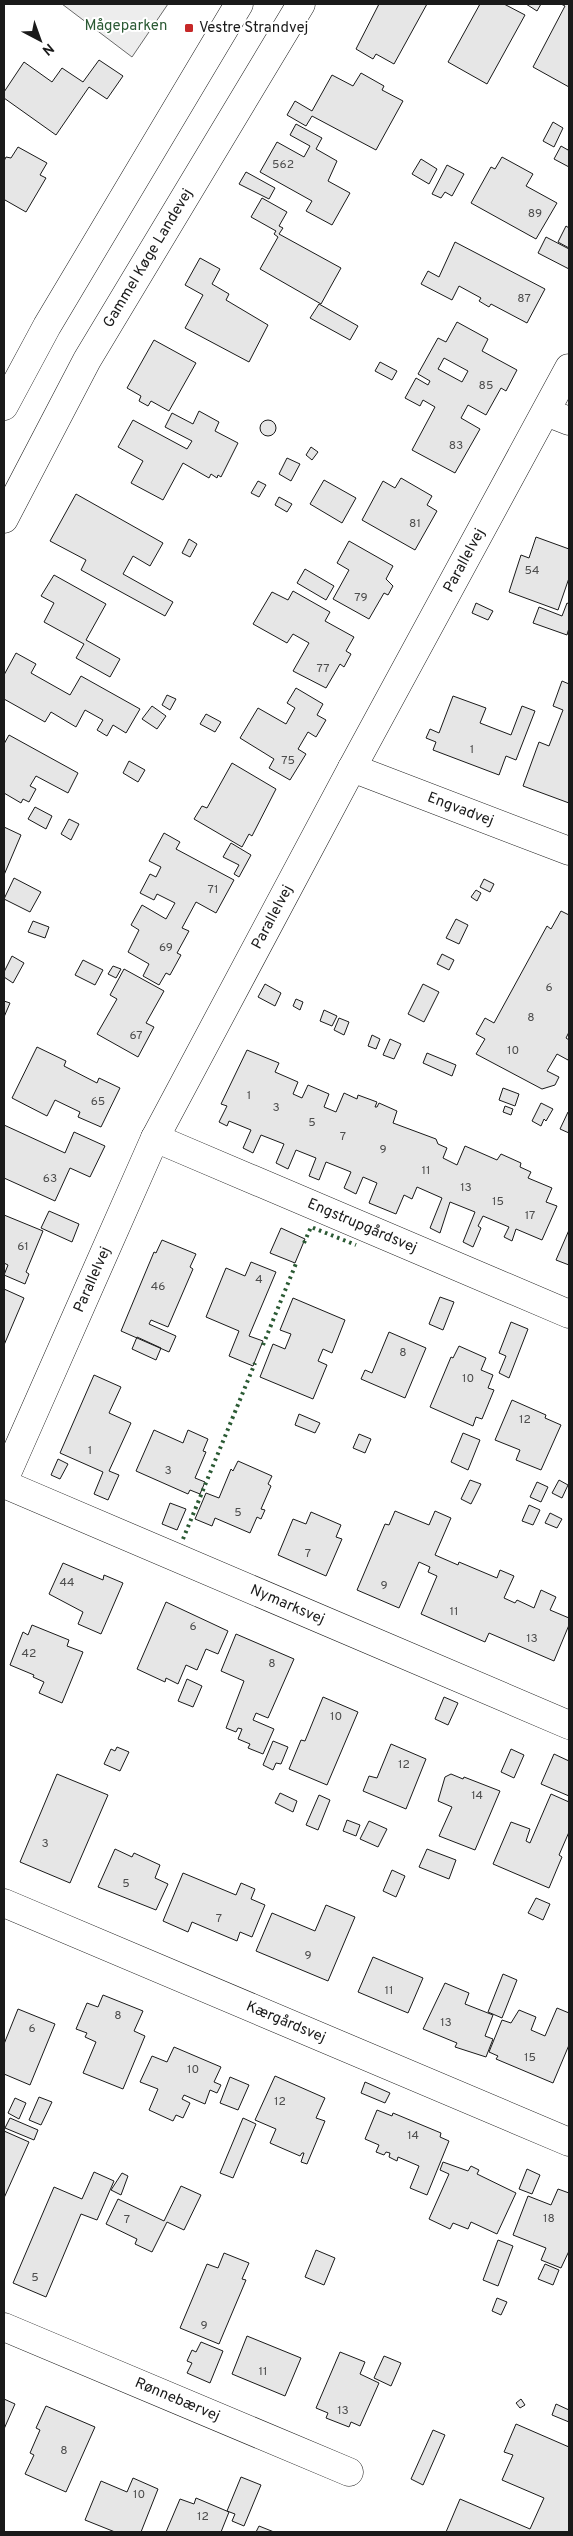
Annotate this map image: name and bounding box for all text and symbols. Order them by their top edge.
north arrow [15,15,65,65]
park label: Mågeparken [85,17,167,36]
place label: Vestre Strandvej [199,19,308,38]
marker: Vestre Strandvej [183,22,195,34]
text: N [38,39,57,58]
house number: 562 [272,157,294,173]
street label: Gammel Køge Landevej [99,185,197,331]
house number: 89 [528,206,542,222]
house number: 87 [517,291,531,307]
house number: 85 [479,378,493,394]
house number: 83 [449,438,463,454]
house number: 81 [409,516,421,532]
street label: Parallelvej [439,525,490,596]
house number: 54 [524,563,540,579]
house number: 79 [354,590,368,606]
house number: 77 [317,661,329,677]
house number: 1 [470,742,474,758]
house number: 75 [281,753,295,769]
street label: Engvadvej [424,788,496,831]
house number: 71 [208,882,218,898]
street label: Parallelvej [248,882,297,953]
house number: 69 [159,940,173,956]
house number: 6 [545,980,553,996]
house number: 8 [527,1010,535,1026]
house number: 67 [129,1028,143,1044]
house number: 10 [507,1043,519,1059]
house number: 1 [247,1088,251,1104]
house number: 65 [91,1094,105,1110]
house number: 3 [272,1100,280,1116]
house number: 5 [308,1115,316,1131]
house number: 7 [340,1129,346,1145]
house number: 9 [379,1142,387,1158]
house number: 11 [422,1163,430,1179]
house number: 63 [43,1171,57,1187]
house number: 13 [460,1180,472,1196]
street label: Engstrupgårdsvej [304,1194,420,1258]
house number: 15 [492,1194,504,1210]
house number: 17 [525,1208,535,1224]
house number: 61 [17,1239,29,1255]
street label: Parallelvej [70,1244,115,1316]
house number: 4 [255,1272,263,1288]
house number: 46 [151,1279,165,1295]
house number: 8 [399,1345,407,1361]
house number: 10 [462,1371,474,1387]
house number: 12 [519,1412,531,1428]
house number: 1 [88,1443,92,1459]
house number: 3 [164,1463,172,1479]
house number: 5 [234,1505,242,1521]
house number: 7 [305,1546,311,1562]
house number: 44 [60,1575,74,1591]
house number: 9 [380,1578,388,1594]
street label: Nymarksvej [247,1581,328,1629]
house number: 11 [450,1604,458,1620]
house number: 6 [189,1619,197,1635]
house number: 13 [526,1631,538,1647]
house number: 42 [22,1646,36,1662]
house number: 8 [268,1656,276,1672]
house number: 10 [330,1709,342,1725]
house number: 12 [398,1757,410,1773]
house number: 14 [471,1788,483,1804]
house number: 3 [41,1836,49,1852]
house number: 5 [122,1876,130,1892]
house number: 7 [216,1911,222,1927]
house number: 9 [304,1948,312,1964]
house number: 11 [385,1983,393,1999]
street label: Kærgårdsvej [243,1997,329,2047]
house number: 8 [114,2008,122,2024]
house number: 13 [440,2015,452,2031]
house number: 6 [28,2021,36,2037]
house number: 15 [524,2050,536,2066]
house number: 10 [187,2062,199,2078]
house number: 12 [274,2094,286,2110]
house number: 14 [407,2128,419,2144]
house number: 18 [543,2211,555,2227]
house number: 7 [124,2212,130,2228]
house number: 5 [31,2270,39,2286]
house number: 9 [200,2318,208,2334]
house number: 11 [259,2364,267,2380]
street label: Rønnebærvej [132,2374,223,2426]
house number: 13 [337,2403,349,2419]
house number: 8 [60,2443,68,2459]
house number: 10 [133,2487,145,2503]
house number: 12 [197,2509,209,2525]

